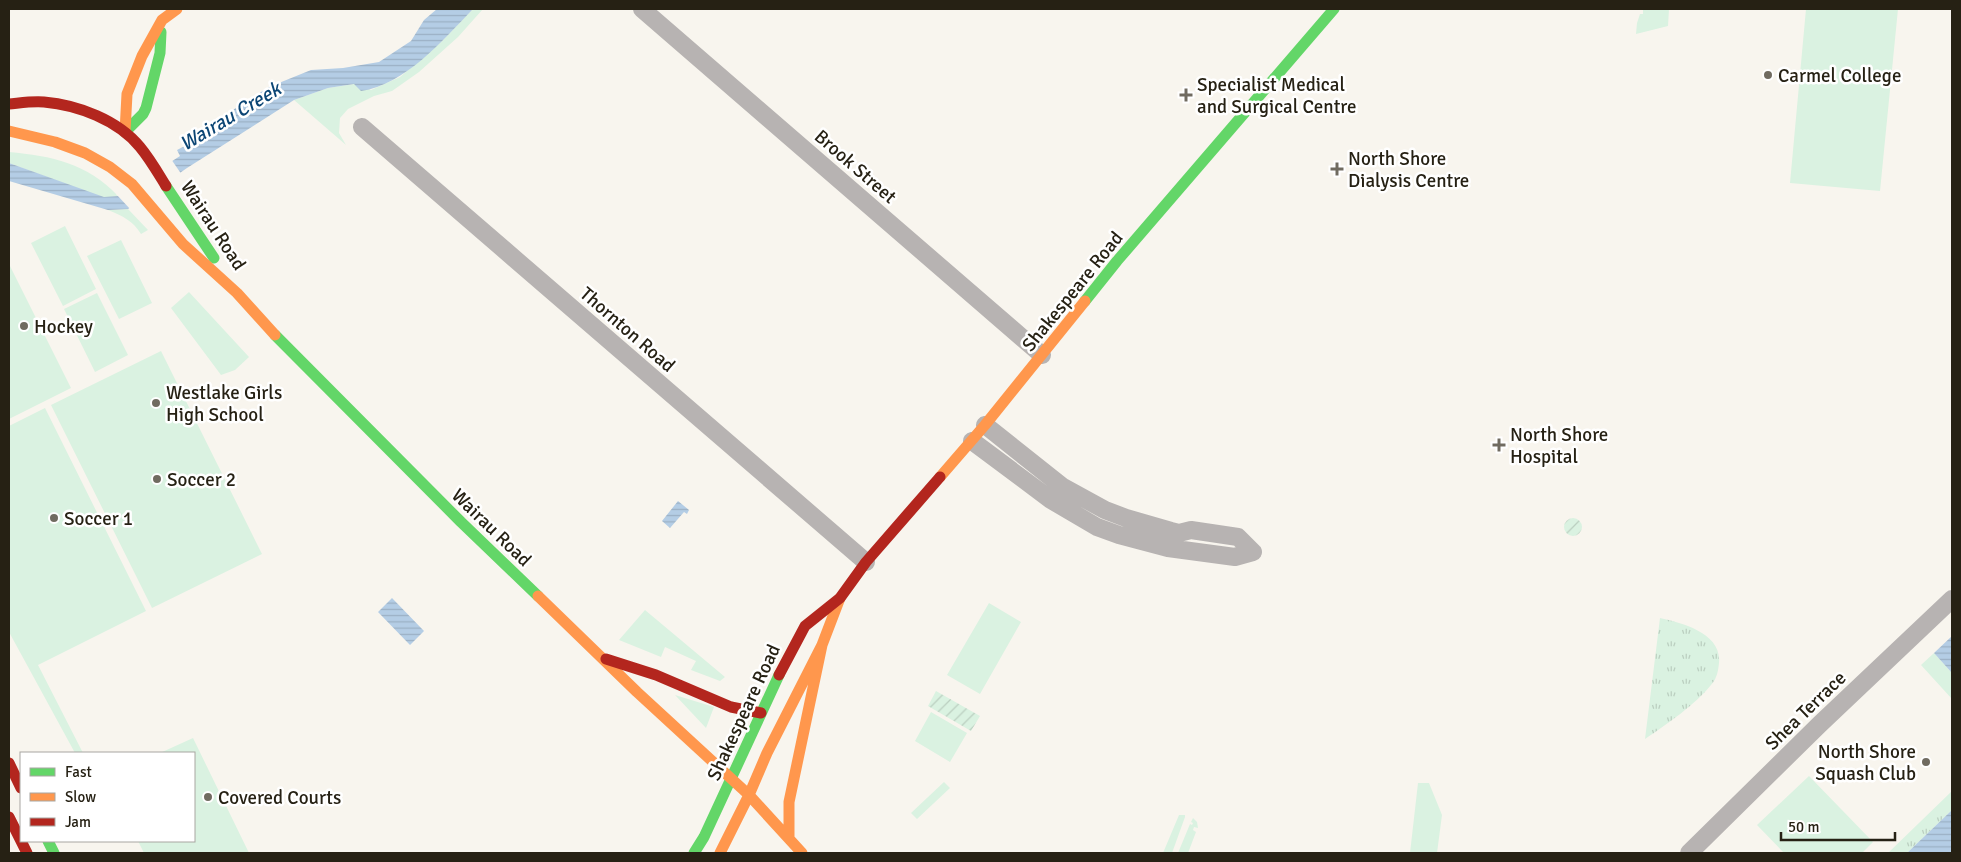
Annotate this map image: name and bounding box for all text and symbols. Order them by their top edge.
place label: Carmel College [1778,64,1901,88]
marker: Carmel College [1762,69,1774,81]
place label: Specialist Medical and Surgical Centre [1197,73,1356,119]
water label: Wairau Creek [175,75,287,156]
marker: Specialist Medical and Surgical Centre [1179,88,1193,102]
street label: Brook Street [809,125,902,209]
place label: North Shore Dialysis Centre [1348,147,1469,193]
marker: North Shore Dialysis Centre [1330,162,1344,176]
street label: Wairau Road [175,176,251,275]
street label: Shakespeare Road [1017,227,1129,357]
street label: Thornton Road [575,282,680,378]
place label: Hockey [34,315,93,339]
marker: Hockey [18,320,30,332]
place label: Westlake Girls High School [166,381,282,427]
marker: Westlake Girls High School [150,397,162,409]
place label: North Shore Hospital [1510,423,1608,469]
marker: North Shore Hospital [1492,438,1506,452]
place label: Soccer 2 [167,468,236,492]
marker: Soccer 2 [151,473,163,485]
street label: Wairau Road [446,484,536,572]
place label: Soccer 1 [64,507,133,531]
marker: Soccer 1 [48,512,60,524]
street label: Shakespeare Road [702,640,786,784]
street label: Shea Terrace [1760,666,1851,755]
place label: North Shore Squash Club [1815,740,1916,786]
legend [20,752,195,842]
marker: North Shore Squash Club [1920,756,1932,768]
text: Fast [65,763,92,781]
place label: Covered Courts [218,786,341,810]
text: Slow [65,788,96,806]
marker: Covered Courts [202,791,214,803]
scale bar [1781,810,1895,842]
text: Jam [65,813,91,831]
text: 50 m [1788,818,1819,836]

